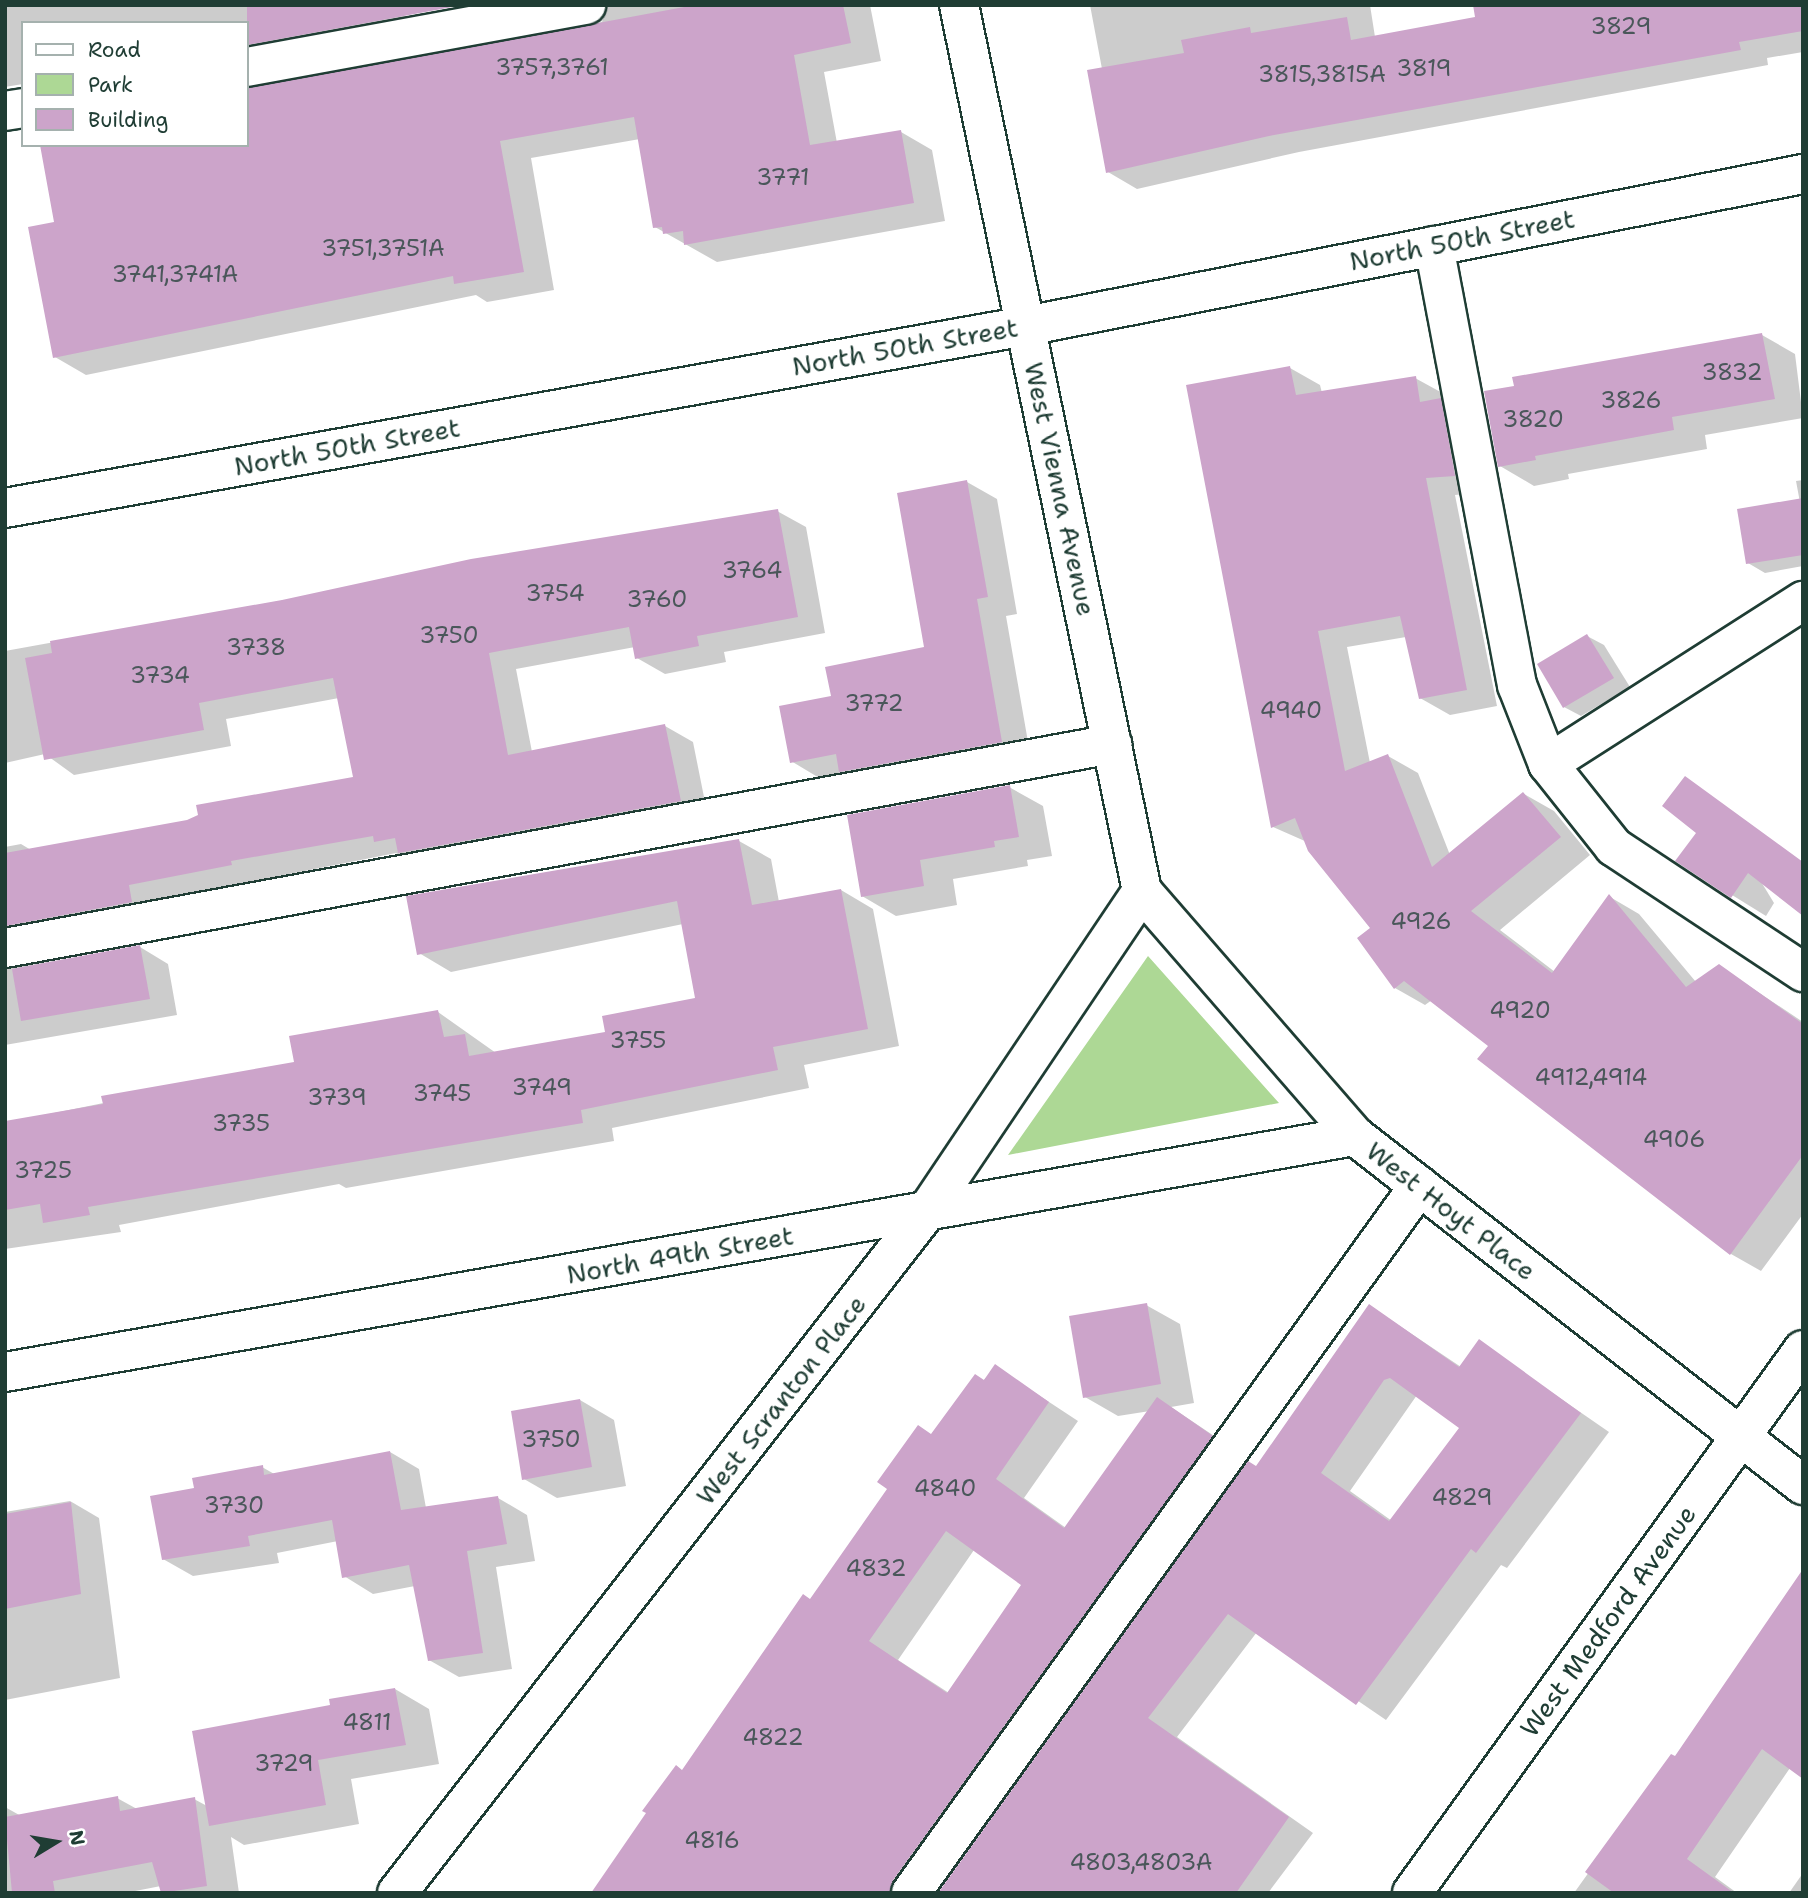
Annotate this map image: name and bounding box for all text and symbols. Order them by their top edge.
house number: 3829 [1590,12,1652,40]
legend [21,21,248,147]
text: Road [88,36,141,64]
house number: 3757,3761 [495,53,609,81]
house number: 3819 [1396,54,1452,82]
house number: 3815,3815A [1258,60,1386,88]
text: Park [88,71,133,99]
text: Building [88,106,168,134]
house number: 3771 [756,163,810,191]
street label: North 50th Street [1347,203,1577,277]
house number: 3751,3751A [321,234,445,262]
house number: 3741,3741A [112,260,238,288]
street label: North 50th Street [790,312,1020,382]
house number: 3832 [1702,358,1762,386]
street label: West Vienna Avenue [1018,359,1102,619]
house number: 3826 [1600,386,1662,414]
house number: 3820 [1502,405,1564,433]
street label: North 50th Street [232,412,462,482]
house number: 3764 [722,556,782,584]
house number: 3754 [525,579,585,607]
house number: 3760 [627,585,687,613]
house number: 3750 [419,621,479,649]
house number: 3738 [226,633,286,661]
house number: 3734 [130,661,190,689]
house number: 3772 [844,689,904,717]
house number: 4940 [1260,696,1322,724]
house number: 4926 [1390,907,1452,935]
house number: 4920 [1489,996,1551,1024]
house number: 3755 [610,1026,666,1054]
house number: 4912,4914 [1535,1063,1647,1091]
house number: 3749 [512,1073,572,1101]
house number: 3745 [413,1079,471,1107]
house number: 3739 [307,1083,367,1111]
house number: 3735 [212,1109,270,1137]
house number: 4906 [1643,1125,1705,1153]
street label: West Hoyt Place [1360,1135,1542,1287]
house number: 3725 [14,1156,72,1184]
street label: North 49th Street [564,1220,796,1290]
street label: West Scranton Place [690,1289,872,1511]
house number: 3750 [521,1425,581,1453]
house number: 4840 [914,1474,976,1502]
house number: 4829 [1431,1483,1493,1511]
house number: 3730 [204,1491,264,1519]
street label: West Medford Avenue [1513,1499,1703,1743]
house number: 4832 [845,1554,907,1582]
house number: 4811 [342,1708,392,1736]
house number: 4822 [742,1723,804,1751]
house number: 3729 [254,1749,314,1777]
north arrow [21,1807,91,1877]
house number: 4816 [684,1826,740,1854]
text: N [63,1828,91,1848]
house number: 4803,4803A [1069,1848,1213,1876]

